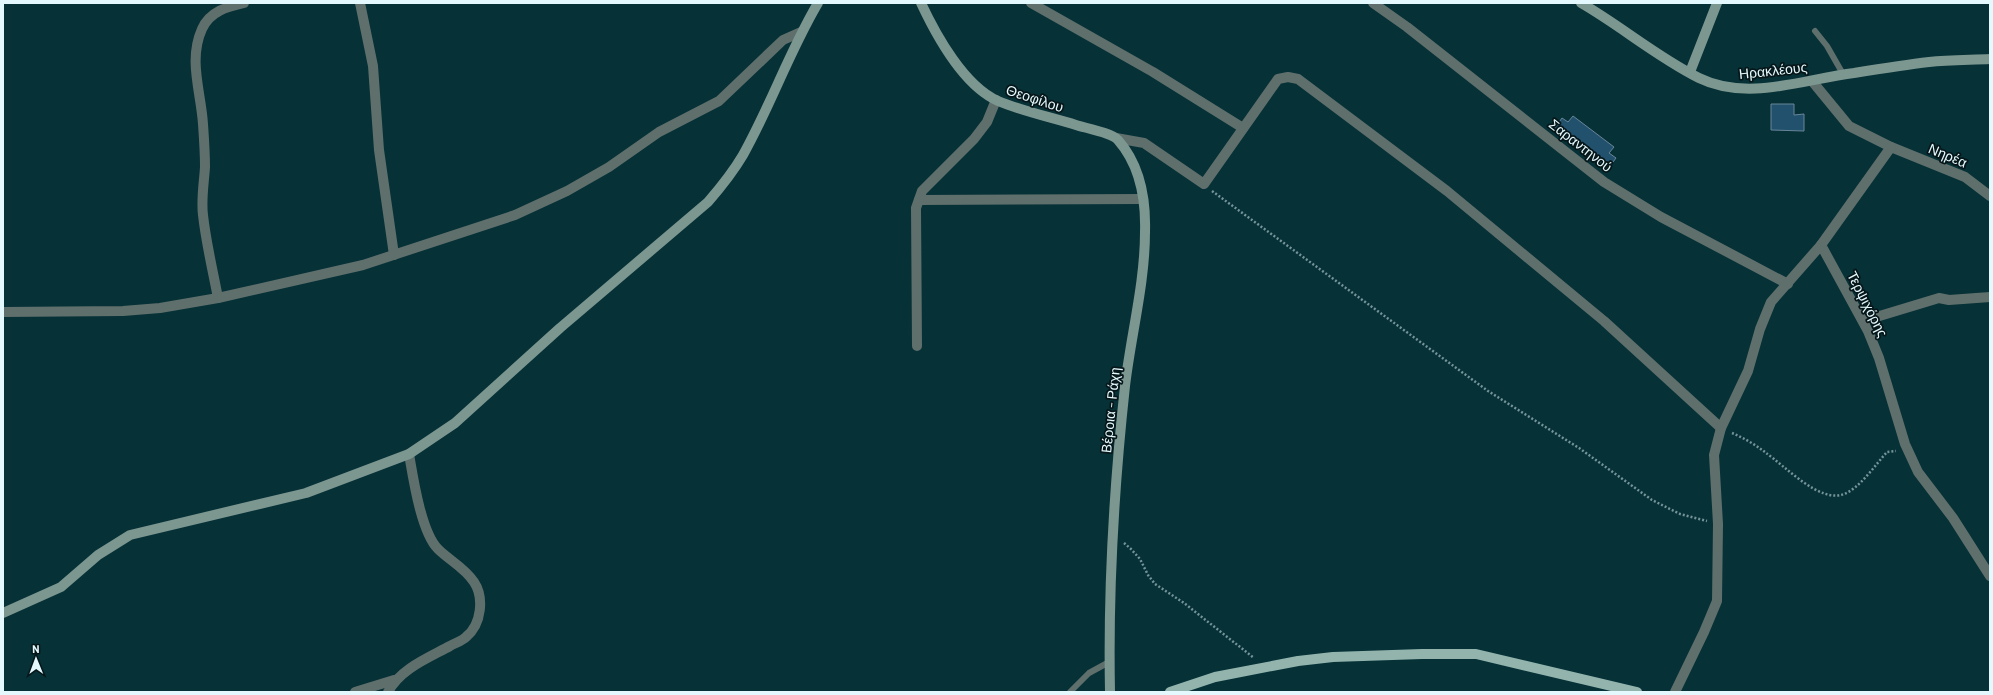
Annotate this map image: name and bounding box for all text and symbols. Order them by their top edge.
street label: Ηρακλέους [1738,58,1808,82]
street label: Θεοφίλου [1004,81,1066,115]
street label: Σαραντηνού [1546,115,1616,175]
street label: Νηρέα [1926,139,1970,171]
street label: Τερψιχόρης [1844,268,1892,340]
street label: Βέροια - Ράχη [1097,366,1123,454]
north arrow [16,639,56,679]
text: N [32,642,40,655]

